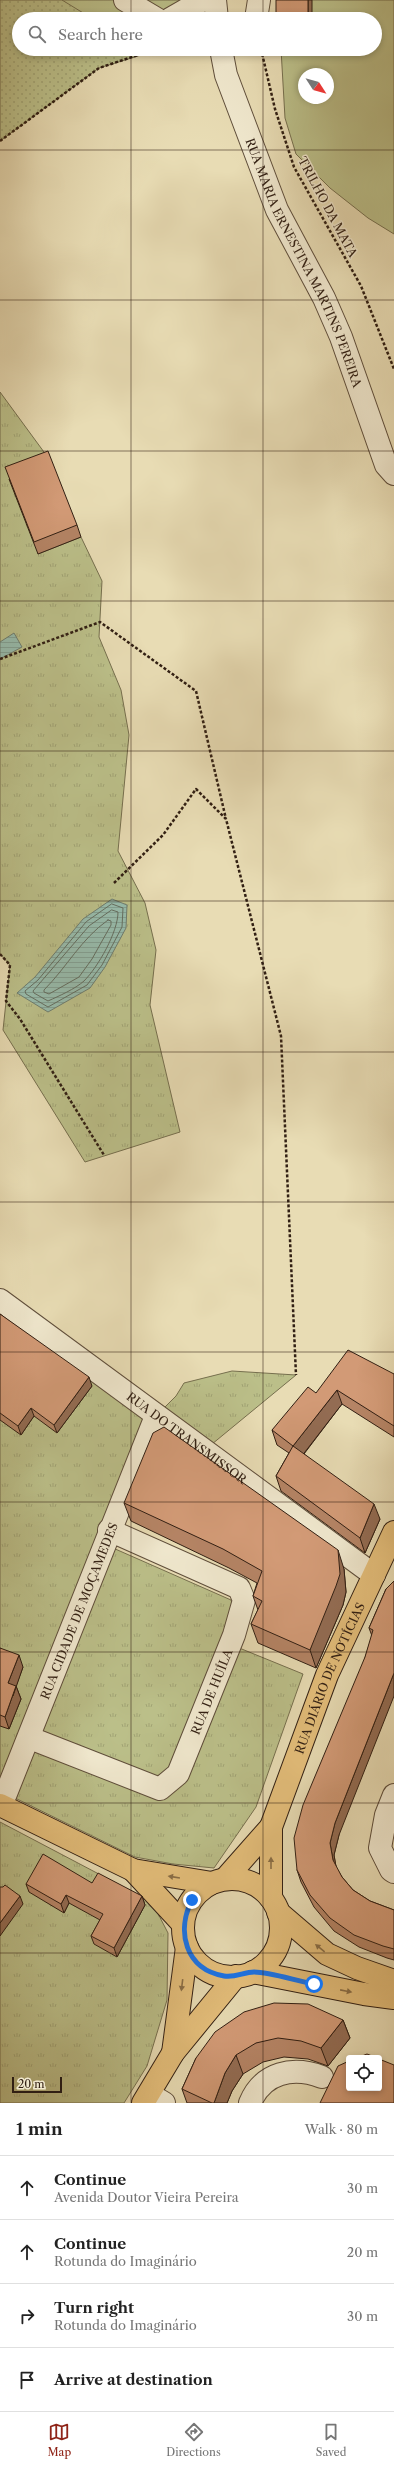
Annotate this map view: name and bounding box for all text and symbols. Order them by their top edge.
search box [12,12,382,56]
icon: search [26,23,48,45]
text: Search here [58,25,143,44]
north arrow [298,68,334,104]
street label: RUA MARIA ERNESTINA MARTINS PEREIRA [243,136,366,390]
street label: TRILHO DA MATA [295,154,361,261]
street label: RUA DO TRANSMISSOR [124,1388,251,1487]
street label: RUA CIDADE DE MOÇAMEDES [37,1520,120,1701]
street label: RUA DIÁRIO DE NOTÍCIAS [291,1600,367,1756]
street label: RUA DE HUÍLA [187,1645,236,1737]
one-way arrow [268,1856,274,1869]
one-way arrow [168,1874,180,1880]
route end [183,1891,201,1909]
one-way arrow [315,1944,326,1953]
route start [305,1975,323,1993]
one-way arrow [179,1979,185,1991]
one-way arrow [340,1988,352,1994]
map controls [346,2055,382,2091]
button: locate [346,2055,382,2091]
scale bar [12,2075,62,2094]
text: 20 m [18,2077,44,2091]
text: 1 min [16,2119,63,2139]
text: Walk · 80 m [305,2121,378,2137]
text: Continue [54,2170,126,2189]
icon: ahead [16,2177,38,2199]
text: 30 m [347,2180,378,2196]
text: Avenida Doutor Vieira Pereira [54,2189,239,2205]
text: Continue [54,2234,126,2253]
icon: ahead [16,2241,38,2263]
text: 20 m [347,2244,378,2260]
text: Rotunda do Imaginário [54,2253,197,2269]
text: Turn right [54,2298,134,2317]
icon: right [16,2305,38,2327]
text: 30 m [347,2308,378,2324]
text: Rotunda do Imaginário [54,2317,197,2333]
icon: arrive [16,2369,38,2391]
text: Arrive at destination [54,2370,213,2389]
tab: Map [48,2421,71,2459]
tab: Directions [166,2421,221,2459]
tab: Saved [316,2421,346,2459]

